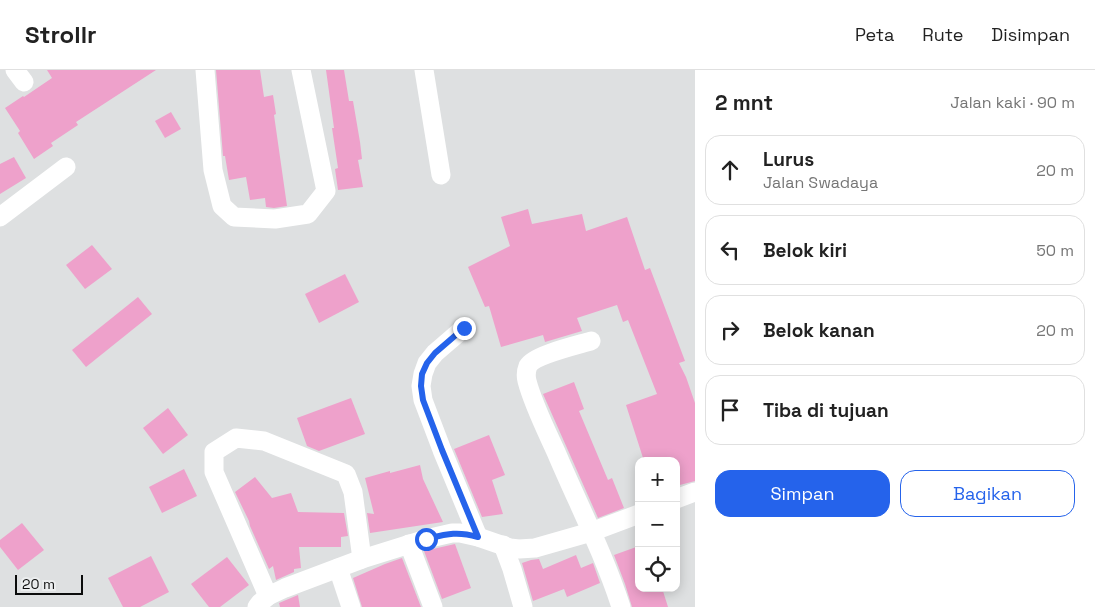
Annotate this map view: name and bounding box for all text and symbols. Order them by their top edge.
text: Strollr [25,19,97,50]
text: Peta [855,23,894,46]
text: Rute [922,23,963,46]
text: Disimpan [991,23,1070,46]
text: 2 mnt [715,89,773,116]
text: Jalan kaki · 90 m [950,92,1075,113]
text: Lurus [763,147,814,172]
icon: ahead [716,156,744,184]
text: 20 m [1036,160,1074,181]
text: Jalan Swadaya [763,172,878,193]
icon: left [716,236,744,264]
text: Belok kiri [763,238,847,263]
text: 50 m [1036,240,1074,261]
icon: right [716,316,744,344]
route end [453,317,476,340]
text: Belok kanan [763,318,875,343]
text: 20 m [1036,320,1074,341]
icon: arrive [716,396,744,424]
text: Tiba di tujuan [763,398,889,423]
map controls [635,457,680,592]
button: + [635,457,680,502]
button: Simpan [715,470,890,517]
button: Bagikan [900,470,1075,517]
button: − [635,502,680,547]
route start [415,528,438,551]
button: locate [635,547,680,592]
scale bar [15,572,82,595]
text: 20 m [22,575,55,593]

